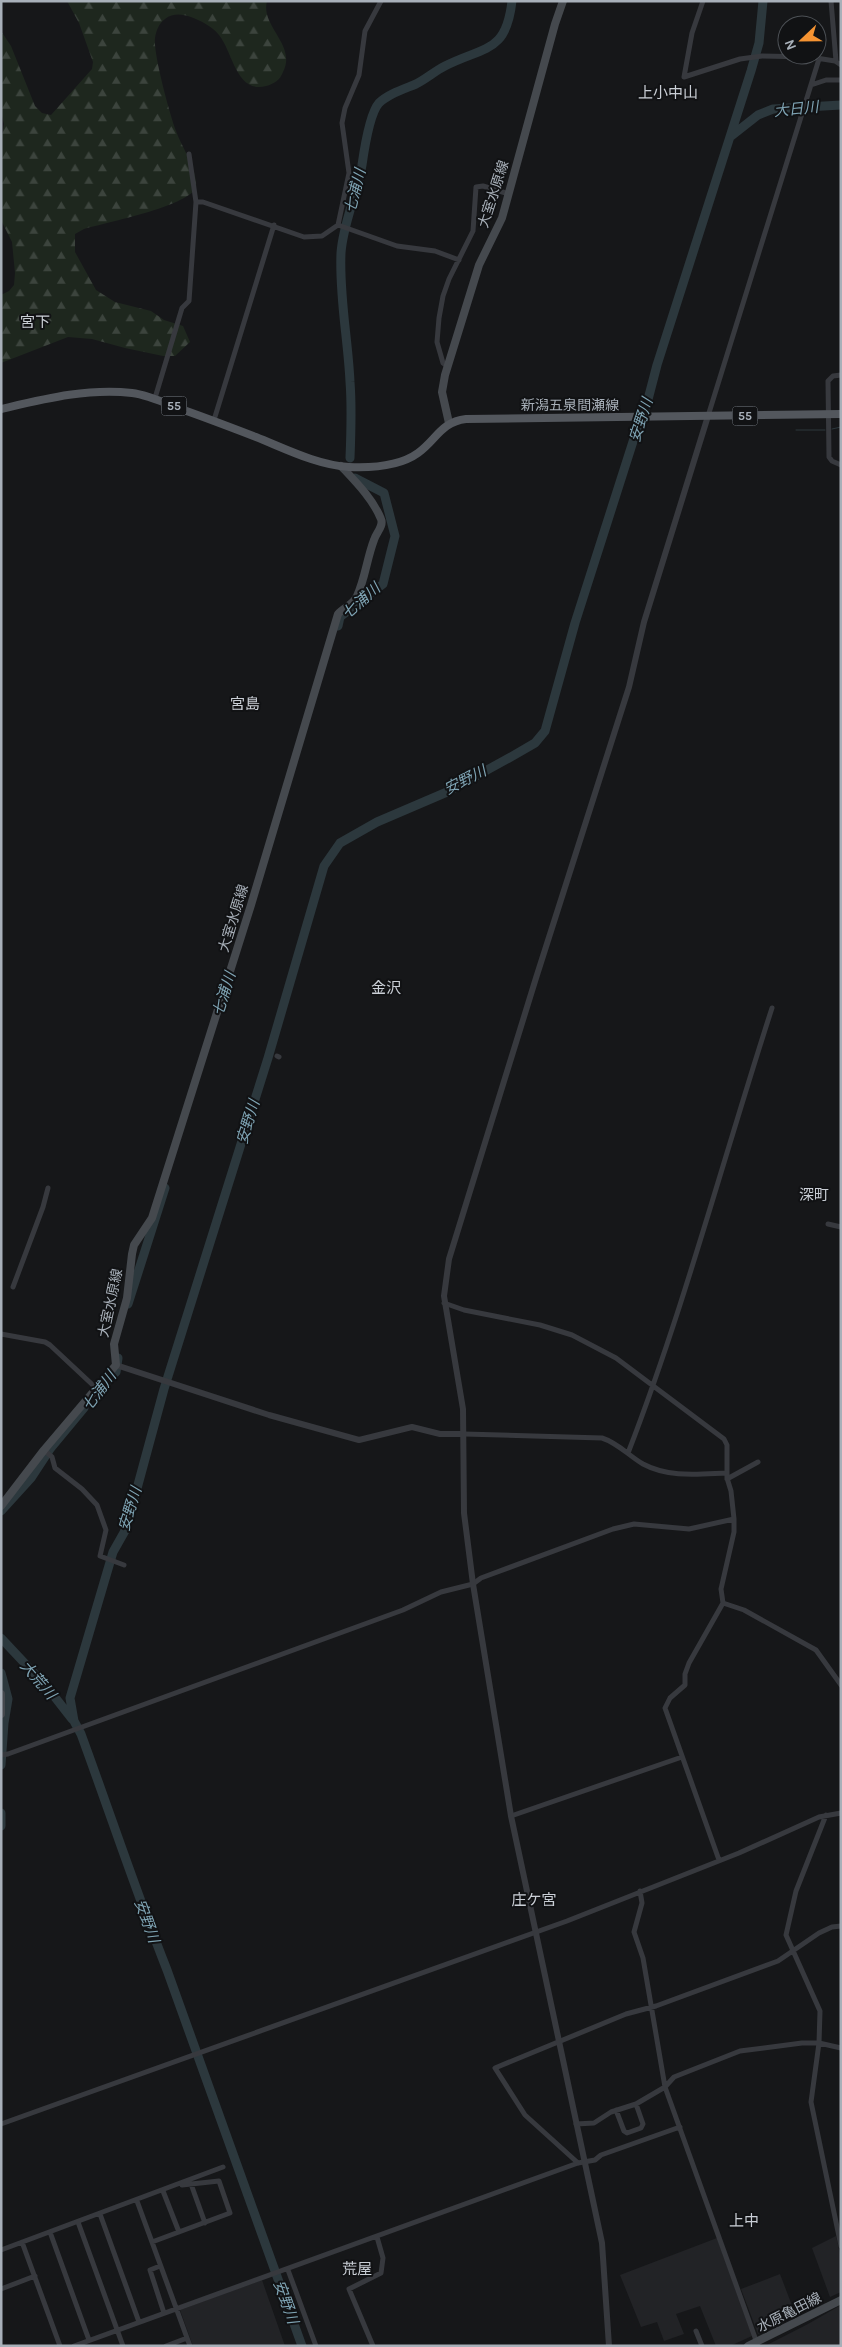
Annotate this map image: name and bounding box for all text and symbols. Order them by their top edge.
north arrow [777,15,827,65]
text: N [781,37,800,53]
district label: 上小中山 [638,84,698,102]
water label: 大日川 [773,97,821,120]
street label: 大室水原線 [475,158,512,230]
water label: 七浦川 [341,165,370,215]
district label: 宮下 [20,313,50,331]
water label: 安野川 [625,394,657,444]
road number: 55 [162,396,186,416]
street label: 新潟五泉間瀬線 [521,397,619,414]
road number: 55 [732,406,758,426]
water label: 七浦川 [338,578,385,623]
district label: 宮島 [230,695,260,713]
water label: 安野川 [441,761,491,798]
street label: 大室水原線 [215,882,252,954]
water label: 七浦川 [209,968,240,1018]
district label: 金沢 [371,979,401,997]
water label: 安野川 [233,1096,264,1146]
district label: 深町 [799,1186,829,1204]
street label: 大室水原線 [95,1267,126,1339]
water label: 七浦川 [78,1366,121,1414]
water label: 安野川 [115,1483,146,1533]
water label: 大荒川 [16,1657,61,1704]
district label: 庄ケ宮 [511,1891,557,1909]
water label: 安野川 [131,1897,164,1947]
district label: 上中 [729,2212,759,2230]
district label: 荒屋 [342,2260,372,2278]
water label: 安野川 [270,2278,303,2328]
street label: 水原亀田線 [754,2289,824,2336]

